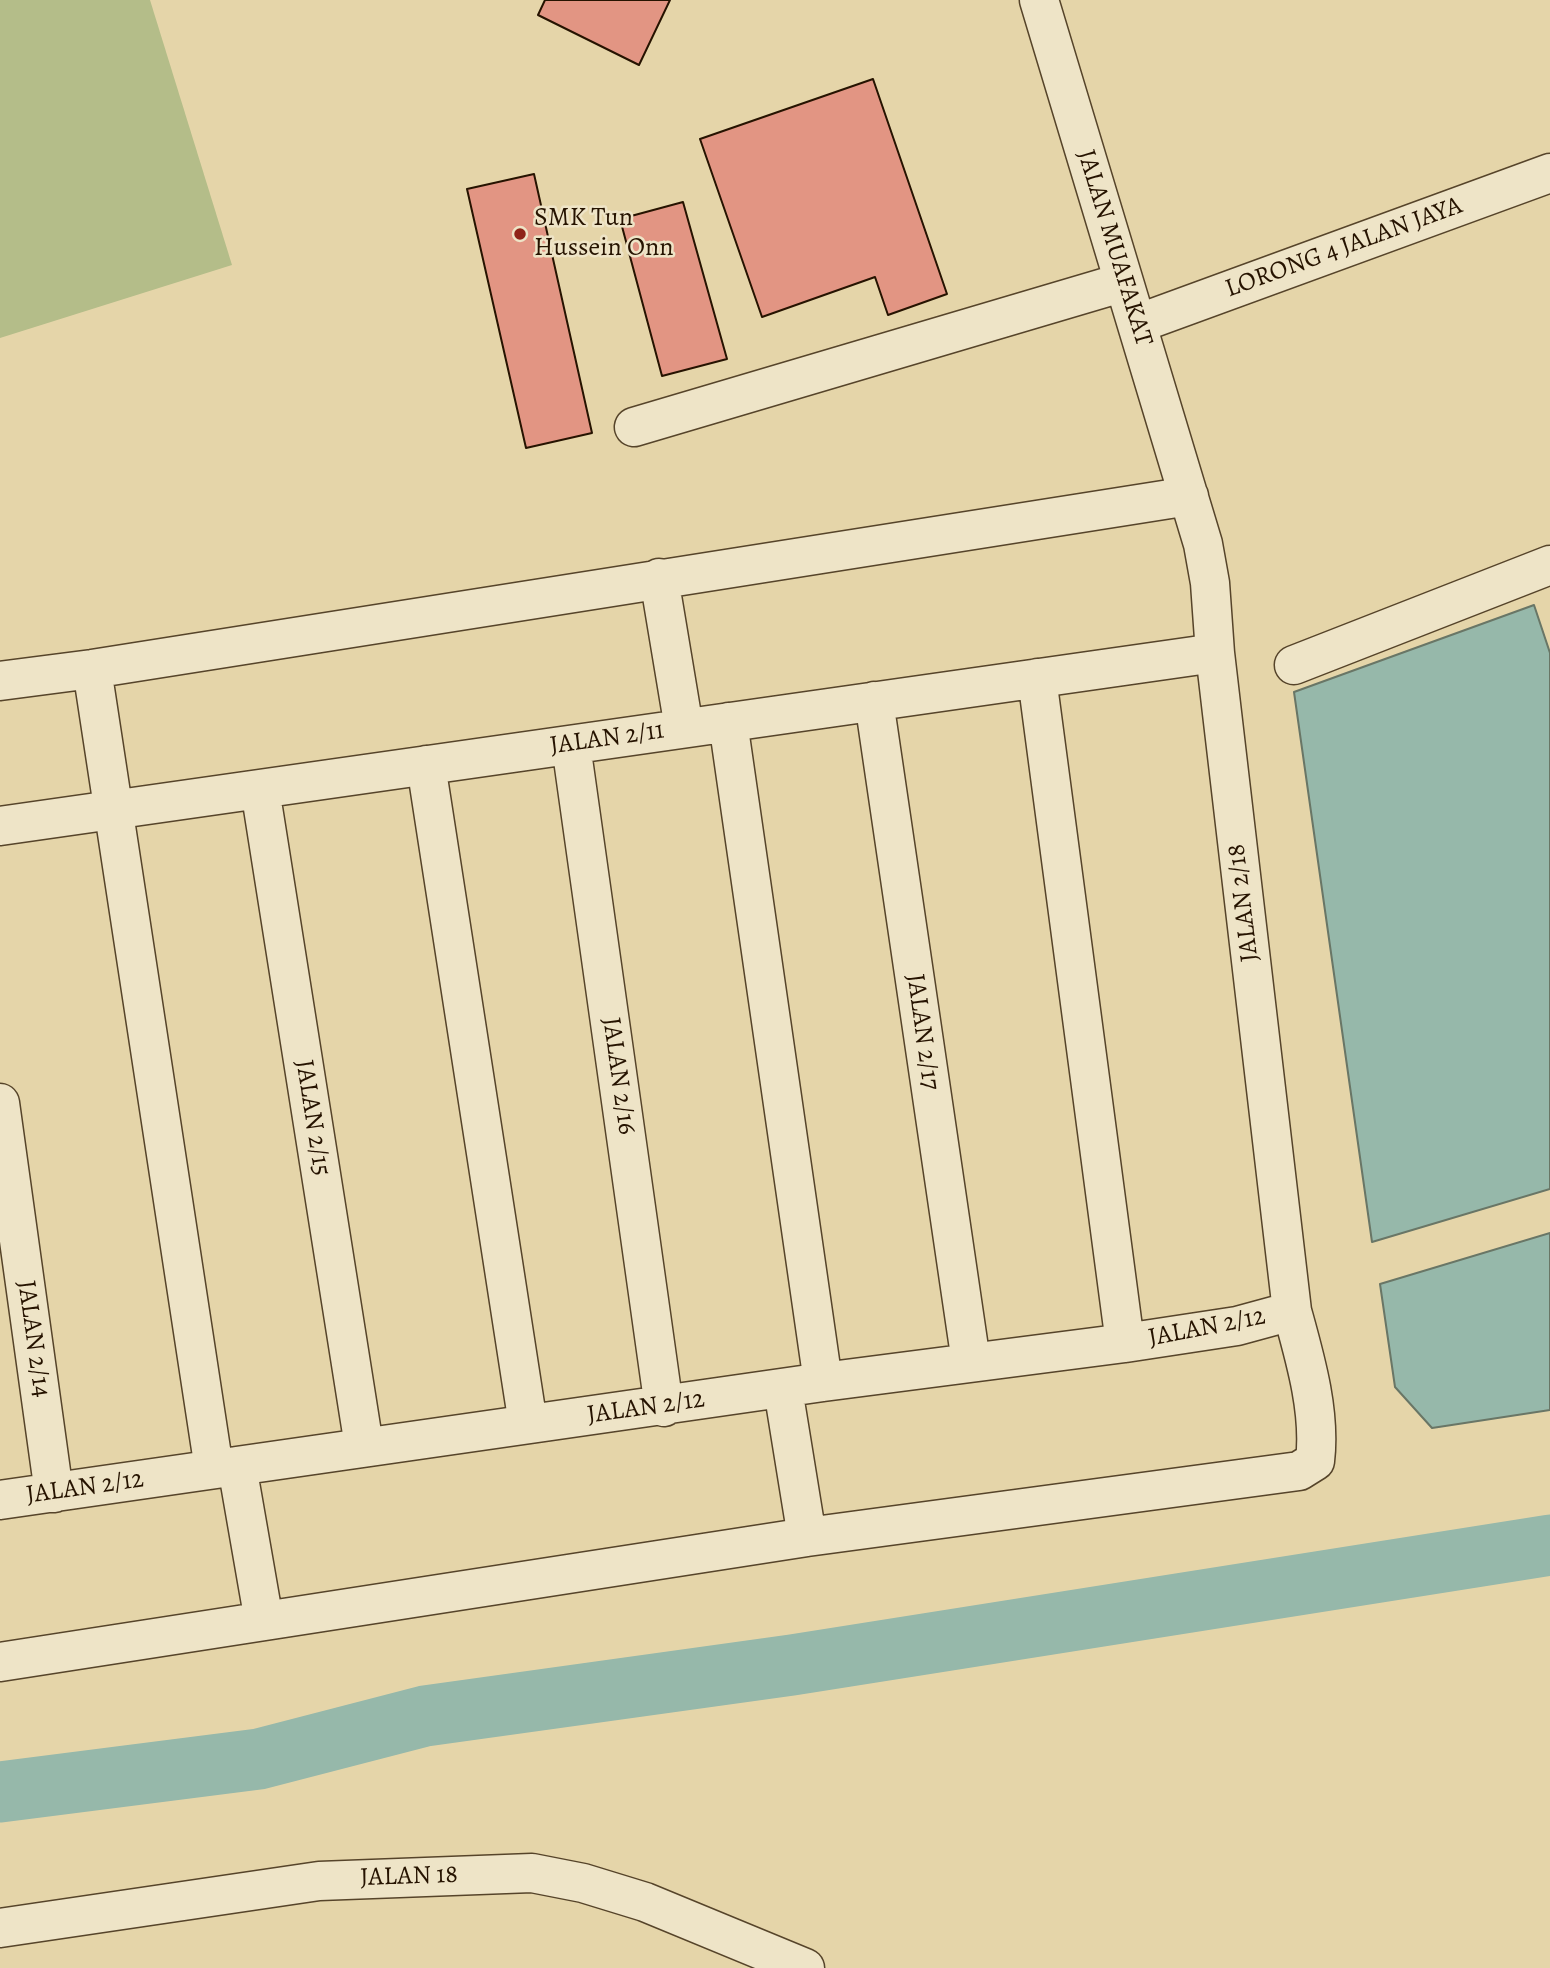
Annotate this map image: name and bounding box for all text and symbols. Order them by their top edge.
street label: JALAN MUAFAKAT [1069,146,1159,350]
street label: LORONG 4 JALAN JAYA [1221,191,1467,305]
place label: SMK Tun Hussein Onn [534,203,673,264]
marker: SMK Tun Hussein Onn [512,226,528,242]
street label: JALAN 2/11 [548,716,666,762]
street label: JALAN 2/18 [1221,842,1267,964]
street label: JALAN 2/17 [898,972,946,1092]
street label: JALAN 2/16 [594,1015,642,1137]
street label: JALAN 2/15 [287,1058,337,1178]
street label: JALAN 2/14 [9,1278,57,1400]
street label: JALAN 2/12 [1146,1301,1268,1355]
street label: JALAN 2/12 [585,1384,707,1432]
street label: JALAN 2/12 [24,1464,146,1512]
street label: JALAN 18 [360,1860,458,1894]

